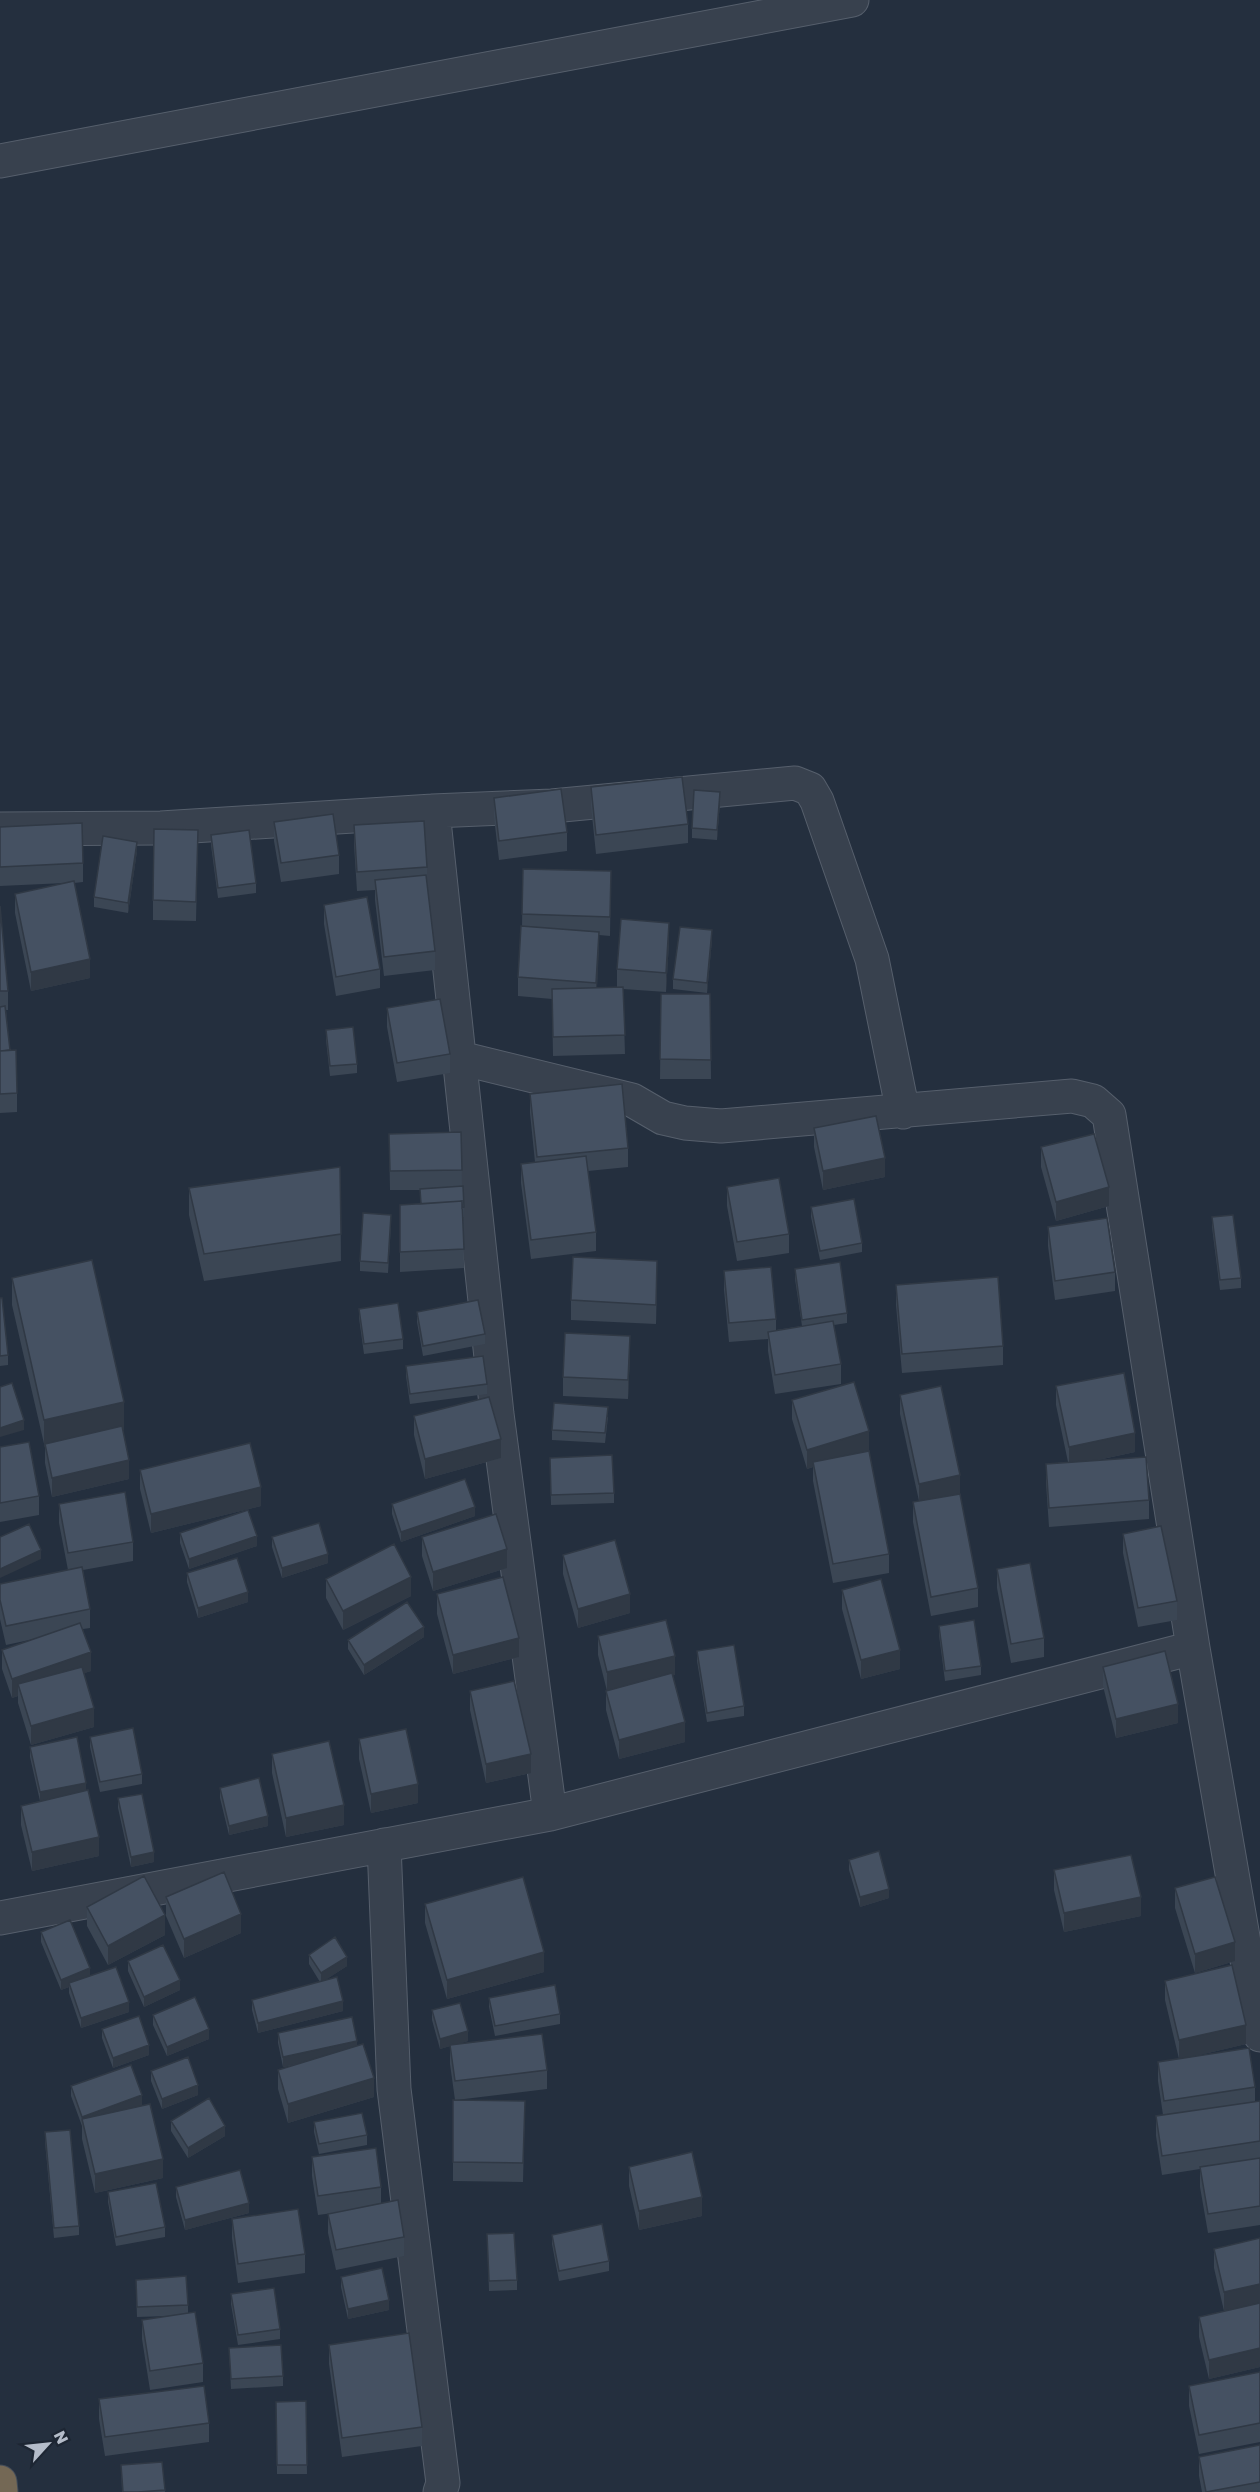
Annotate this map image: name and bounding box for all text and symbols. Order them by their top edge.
north arrow [18,2414,78,2474]
text: N [50,2427,73,2447]

